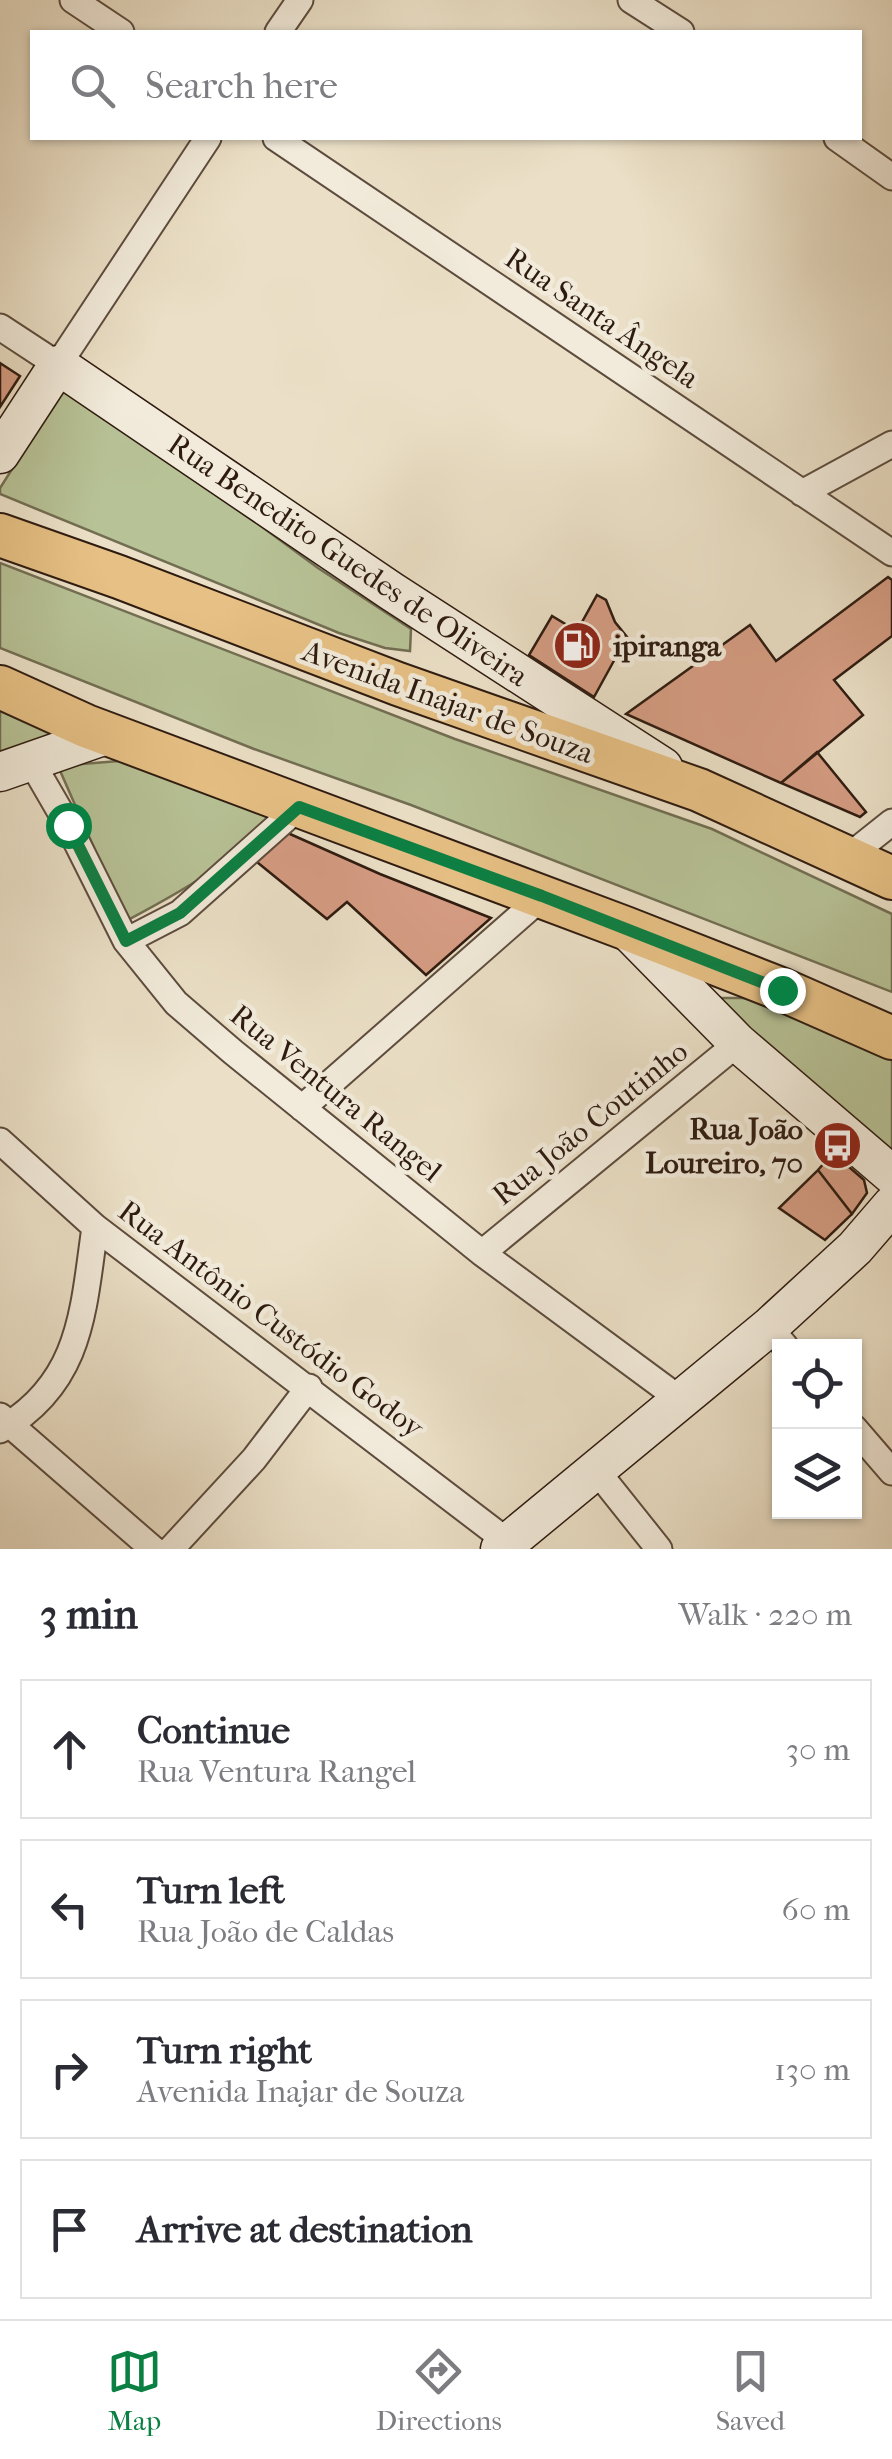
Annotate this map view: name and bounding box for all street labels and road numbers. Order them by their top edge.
street label: Rua Santa Ângela [498,241,706,397]
street label: Rua Benedito Guedes de Oliveira [161,427,535,695]
street label: Avenida Inajar de Souza [297,633,599,772]
street label: Rua Ventura Rangel [223,997,448,1189]
street label: Rua João Coutinho [486,1034,695,1213]
street label: Rua Antônio Custódio Godoy [111,1193,431,1446]

